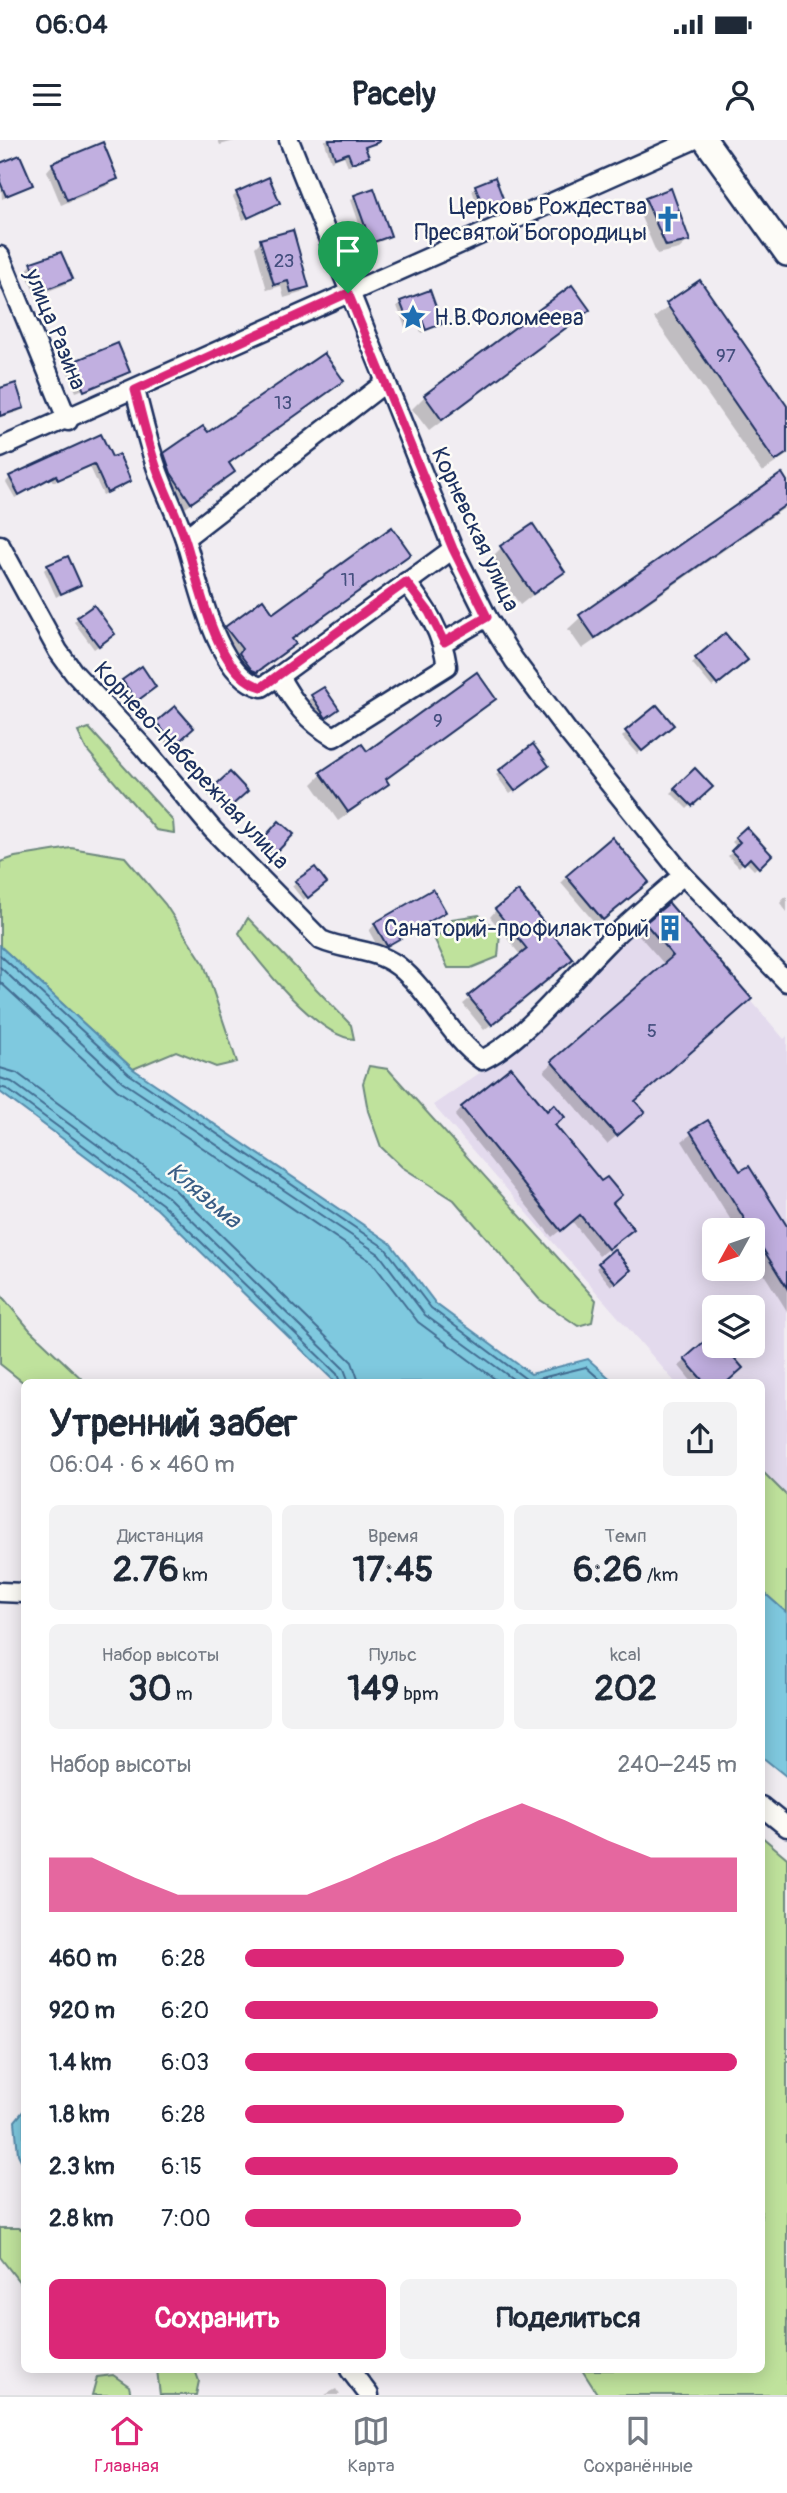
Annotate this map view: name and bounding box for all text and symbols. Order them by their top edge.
text: 06:04 [35,9,108,41]
text: Pacely [351,75,436,115]
icon: menu [28,76,66,114]
icon: person [721,76,759,114]
place label: Церковь Рождества Пресвятой Богородицы [414,192,647,247]
church icon: Церковь Рождества Пресвятой Богородицы [653,204,683,234]
pin [318,221,378,293]
icon: arrive [329,232,367,270]
house number: 23 [274,249,294,273]
street label: улица Разина [18,264,93,394]
place icon: Н.В.Фоломеева [398,302,428,332]
place label: Н.В.Фоломеева [434,303,584,332]
house number: 97 [716,344,736,368]
house number: 13 [274,391,292,415]
street label: Корневская улица [425,442,526,616]
house number: 11 [341,568,355,592]
street label: Корнево-Набережная улица [88,655,296,875]
house number: 9 [433,709,443,733]
building icon: Санаторий-профилакторий [655,913,685,943]
place label: Санаторий-профилакторий [384,914,649,943]
house number: 5 [647,1019,657,1043]
water label: Клязьма [161,1156,248,1236]
north arrow [702,1218,765,1281]
map controls [702,1218,765,1358]
button: layers [702,1295,765,1358]
text: Утренний забег [49,1400,297,1448]
button: share [663,1402,737,1476]
text: 06:04 · 6 × 460 m [49,1450,235,1479]
text: Дистанция [117,1524,203,1548]
text: Время [368,1524,418,1548]
text: Темп [605,1524,647,1548]
text: 2.76 [113,1548,179,1592]
text: 17:45 [353,1548,433,1592]
text: 6:26 [573,1548,643,1592]
text: km [179,1563,208,1587]
text: /km [643,1563,678,1587]
text: Набор высоты [102,1643,219,1667]
text: Пульс [369,1643,417,1667]
text: kcal [610,1643,641,1667]
text: 30 [128,1667,172,1711]
text: 149 [347,1667,399,1711]
text: 202 [594,1667,657,1711]
text: m [172,1682,193,1706]
text: bpm [399,1682,439,1706]
text: Набор высоты [49,1750,191,1779]
text: 240–245 m [617,1750,737,1779]
text: 460 m [49,1944,117,1973]
text: 6:28 [161,1944,205,1973]
text: 920 m [49,1996,115,2025]
text: 6:20 [161,1996,209,2025]
text: 1.4 km [49,2048,111,2077]
text: 6:03 [161,2048,209,2077]
text: 1.8 km [49,2100,110,2129]
text: 6:28 [161,2100,205,2129]
text: 2.3 km [49,2152,115,2181]
text: 6:15 [161,2152,202,2181]
text: 2.8 km [49,2204,114,2233]
text: 7:00 [161,2204,211,2233]
button: Сохранить [49,2279,386,2359]
button: Поделиться [400,2279,737,2359]
tab: Главная [94,2412,159,2478]
tab: Карта [347,2412,395,2478]
tab: Сохранённые [583,2412,693,2478]

